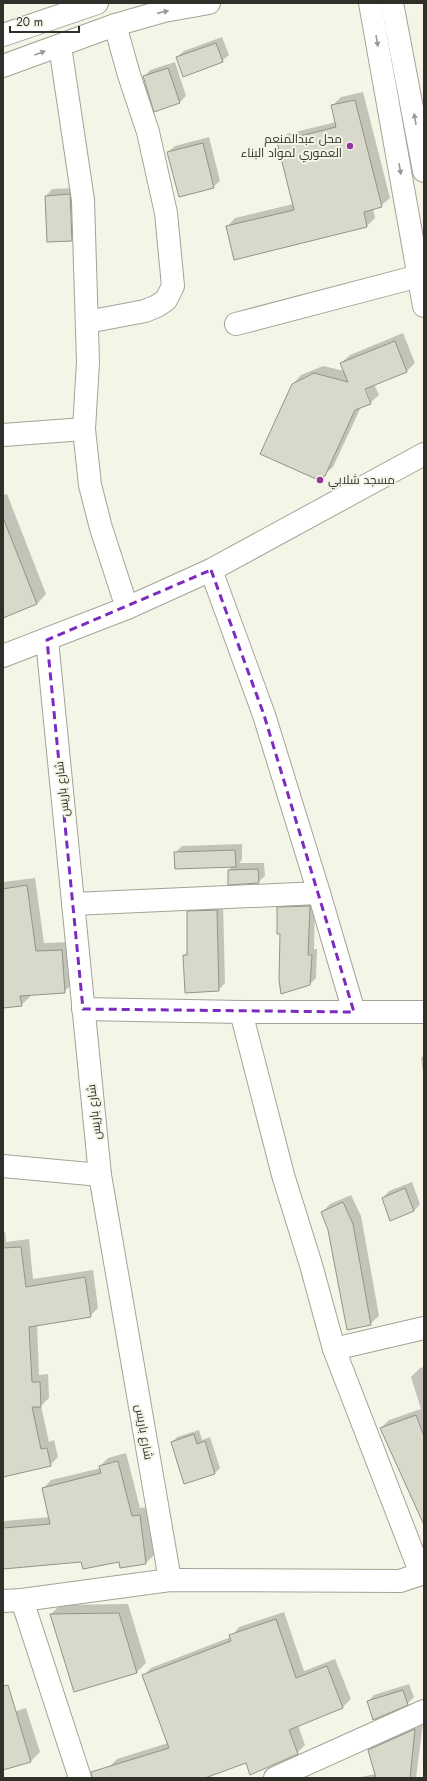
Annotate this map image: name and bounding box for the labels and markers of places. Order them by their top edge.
place label: محل عبدالمنعم العموري لمواد البناء [241,130,342,163]
marker: محل عبدالمنعم العموري لمواد البناء [345,141,355,151]
place label: مسجد شلابي [328,471,395,490]
marker: مسجد شلابي [315,475,325,485]

